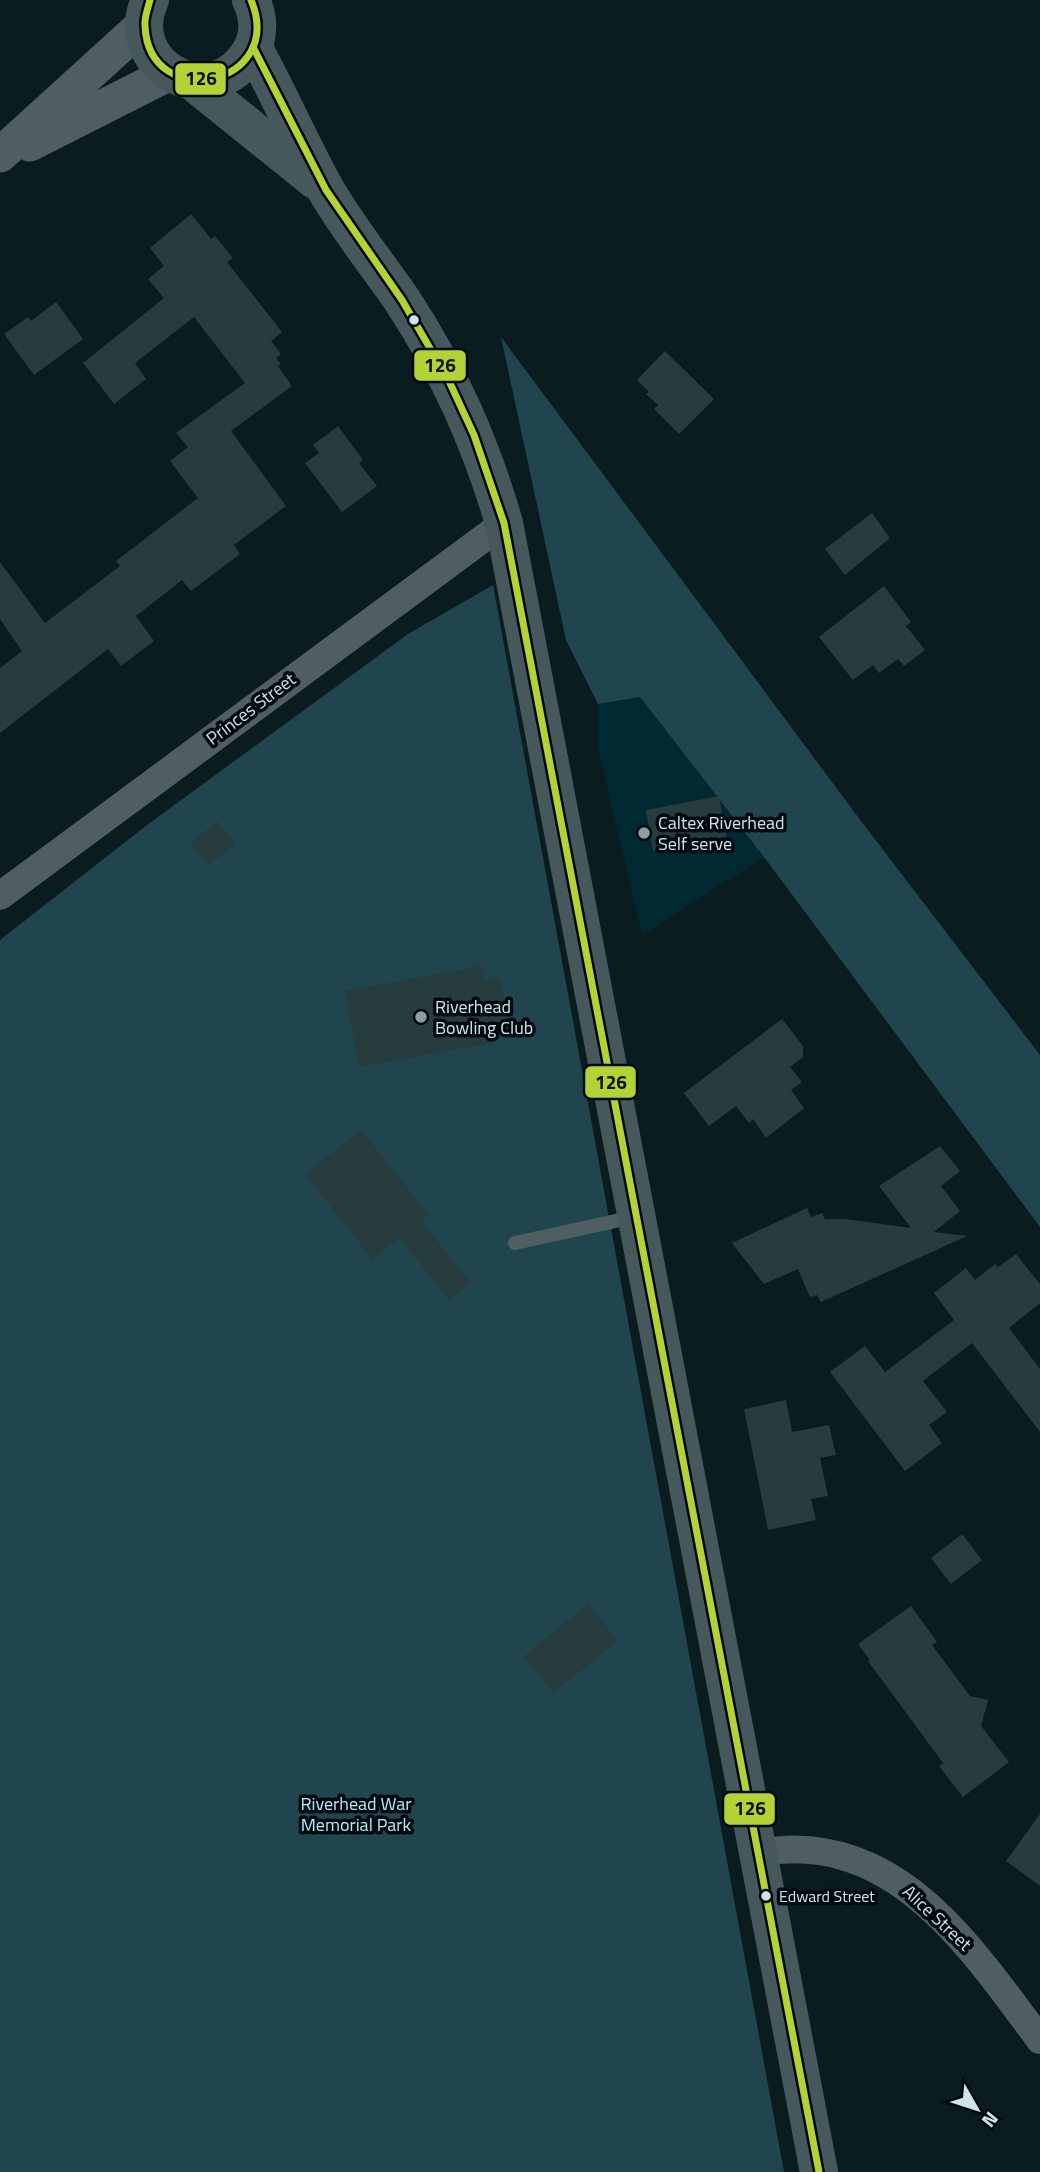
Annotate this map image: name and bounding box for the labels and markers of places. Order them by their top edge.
unlabelled marker [407,313,421,327]
place label: Caltex Riverhead Self serve [658,809,785,857]
marker: Caltex Riverhead Self serve [636,825,652,841]
place label: Riverhead Bowling Club [435,993,533,1041]
marker: Riverhead Bowling Club [413,1009,429,1025]
place label: Edward Street [779,1884,875,1908]
marker: Edward Street [759,1889,773,1903]

